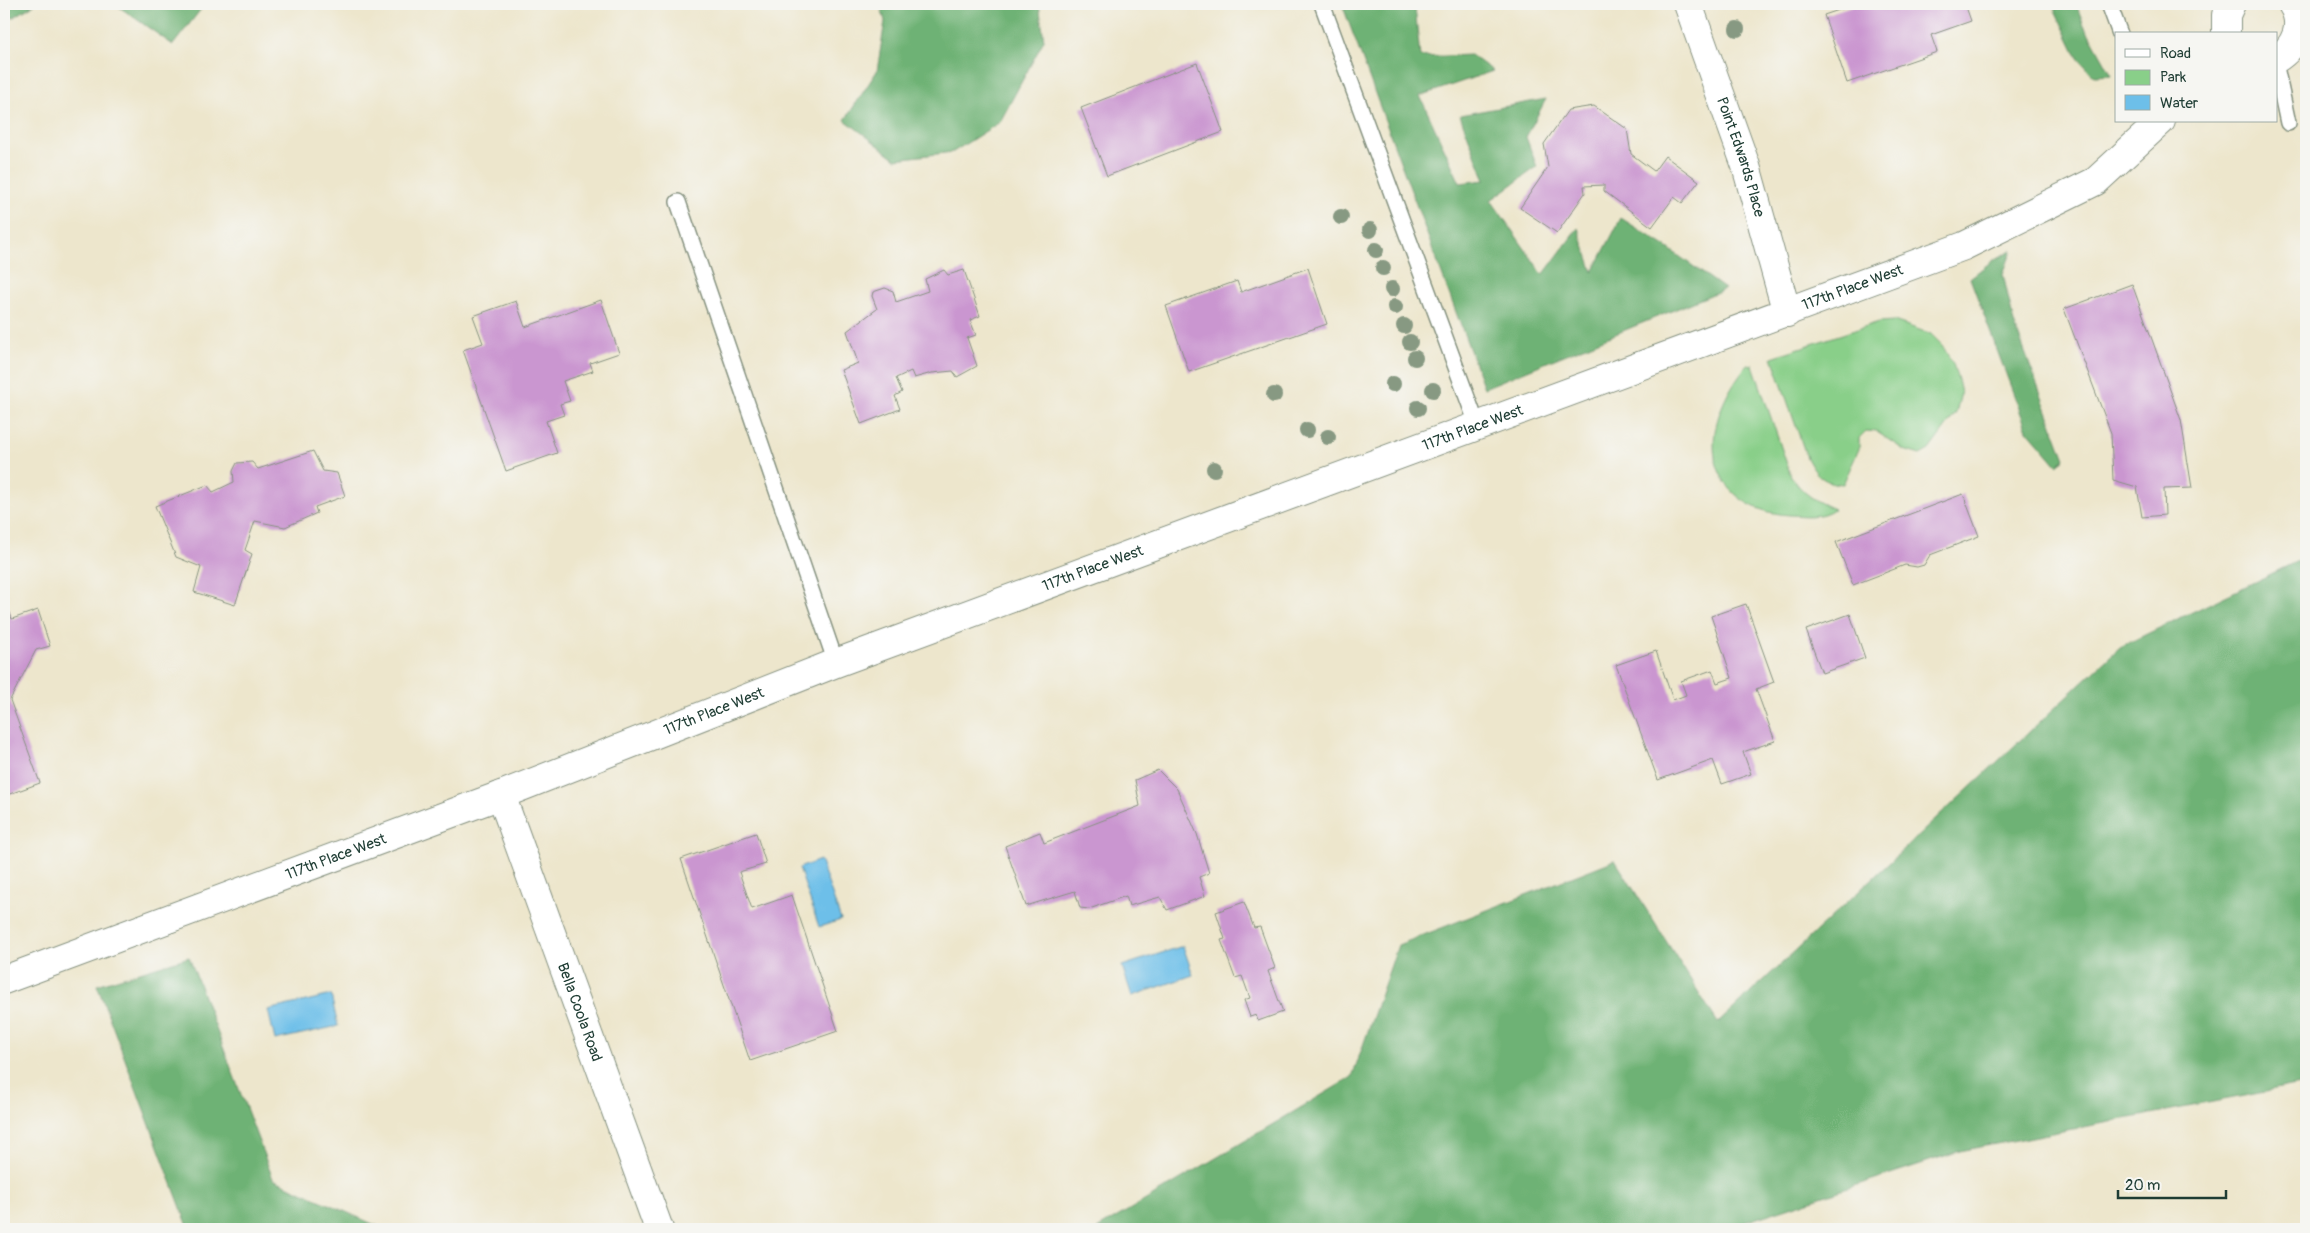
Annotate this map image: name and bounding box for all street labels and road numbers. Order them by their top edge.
street label: Point Edwards Place [1712,95,1769,220]
street label: 117th Place West [1799,260,1907,315]
street label: 117th Place West [1420,401,1527,455]
street label: 117th Place West [1040,541,1147,596]
street label: 117th Place West [661,683,768,740]
street label: 117th Place West [283,829,390,884]
street label: Bella Coola Road [553,960,606,1064]

